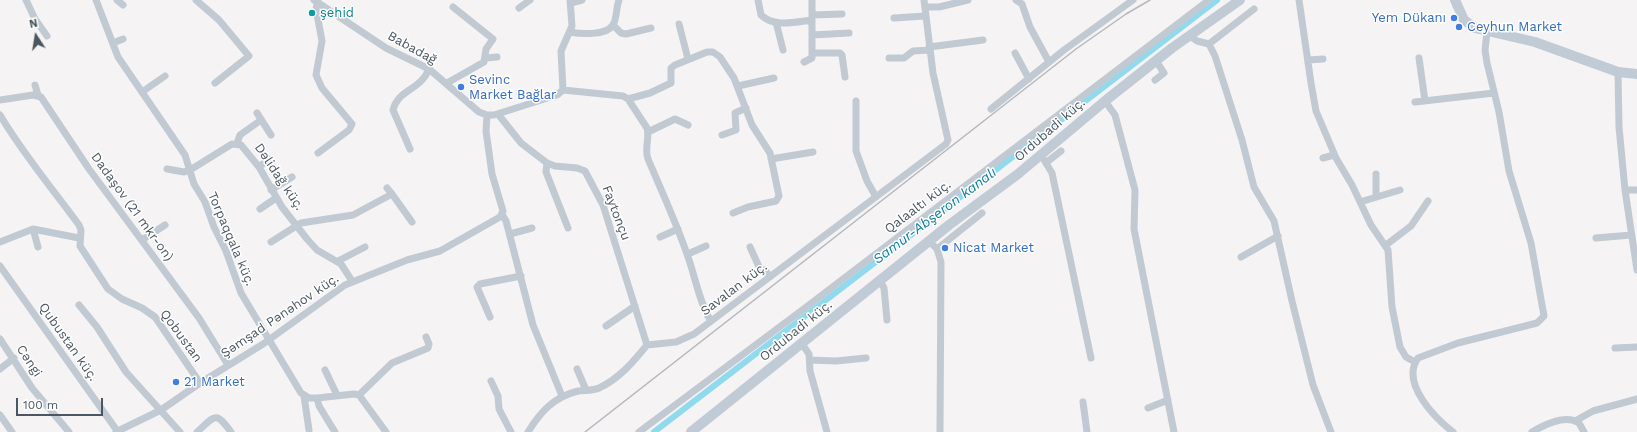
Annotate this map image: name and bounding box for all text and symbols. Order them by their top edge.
place label: şehid [320,5,354,21]
marker: şehid [307,8,317,18]
place label: Yem Dükanı [1372,10,1446,26]
marker: Yem Dükanı [1449,13,1459,23]
north arrow [16,16,56,56]
text: N [28,17,39,31]
place label: Ceyhun Market [1467,19,1562,35]
marker: Ceyhun Market [1454,22,1464,32]
street label: Babadağ [385,28,439,68]
place label: Sevinc Market Bağlar [469,72,556,103]
marker: Sevinc Market Bağlar [456,82,466,92]
street label: Ordubadi küç. [1011,95,1089,165]
street label: Dəlidağ küç. [251,141,307,213]
street label: Dadaşov (21 mkr-on) [87,150,177,264]
water label: Samur-Abşeron kanalı [870,164,1000,268]
street label: Qalaaltı küç. [882,177,954,237]
street label: Faytonçu [598,183,634,243]
street label: Torpaqqala küç. [204,190,258,288]
place label: Nicat Market [953,240,1034,256]
marker: Nicat Market [940,243,950,253]
street label: Savalan küç. [698,259,770,319]
street label: Şəmşad Pənəhov küç. [218,271,342,361]
street label: Ordubadi küç. [757,297,835,365]
street label: Qubustan küç. [35,300,101,384]
street label: Qobustan [157,307,205,365]
street label: Cəngi [13,342,45,380]
place label: 21 Market [184,374,245,390]
marker: 21 Market [171,377,181,387]
scale bar [18,390,105,416]
text: 100 m [23,398,58,412]

